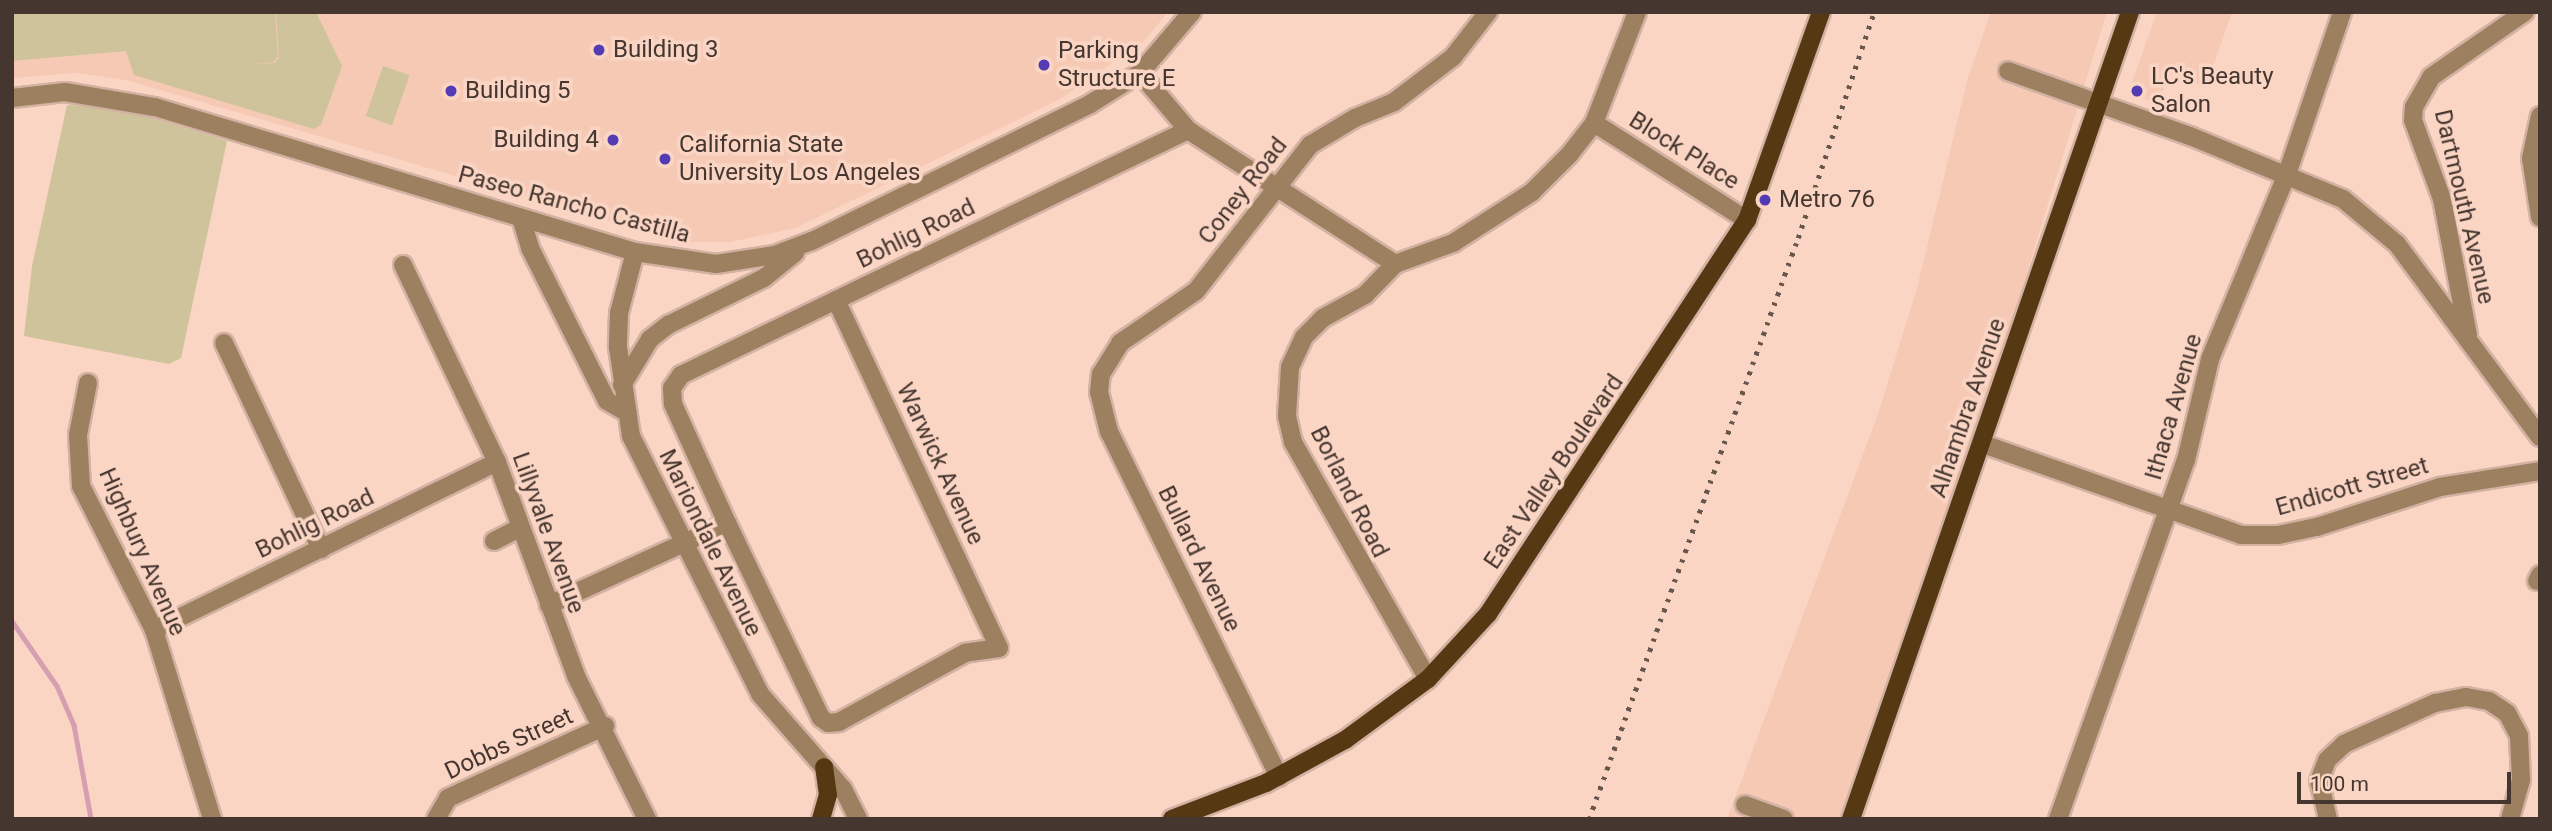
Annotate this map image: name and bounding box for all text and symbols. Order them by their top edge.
place label: Building 3 [613,36,718,64]
place label: Parking Structure E [1058,37,1175,93]
marker: Building 3 [591,42,607,58]
marker: Parking Structure E [1036,57,1052,73]
place label: LC's Beauty Salon [2151,63,2274,119]
place label: Building 5 [465,77,570,105]
marker: Building 5 [443,83,459,99]
marker: LC's Beauty Salon [2129,83,2145,99]
street label: Block Place [1624,106,1744,196]
street label: Dartmouth Avenue [2428,107,2500,307]
place label: Building 4 [494,126,599,154]
place label: California State University Los Angeles [679,131,920,187]
marker: Building 4 [605,132,621,148]
street label: Coney Road [1192,132,1294,250]
marker: California State University Los Angeles [657,151,673,167]
street label: Paseo Rancho Castilla [455,160,693,250]
place label: Metro 76 [1779,186,1875,214]
marker: Metro 76 [1757,192,1773,208]
street label: Bohlig Road [852,193,980,275]
street label: Alhambra Avenue [1924,315,2012,501]
street label: Ithaca Avenue [2139,331,2209,483]
street label: East Valley Boulevard [1478,369,1630,575]
street label: Warwick Avenue [890,378,990,550]
street label: Borland Road [1304,422,1394,562]
street label: Mariondale Avenue [652,445,768,641]
street label: Lillyvale Avenue [506,449,590,617]
street label: Endicott Street [2272,451,2432,523]
street label: Highbury Avenue [92,464,192,640]
street label: Bullard Avenue [1151,481,1247,637]
street label: Bohlig Road [251,483,379,565]
street label: Dobbs Street [440,702,578,786]
scale bar [2300,758,2514,802]
text: 100 m [2310,772,2369,796]

